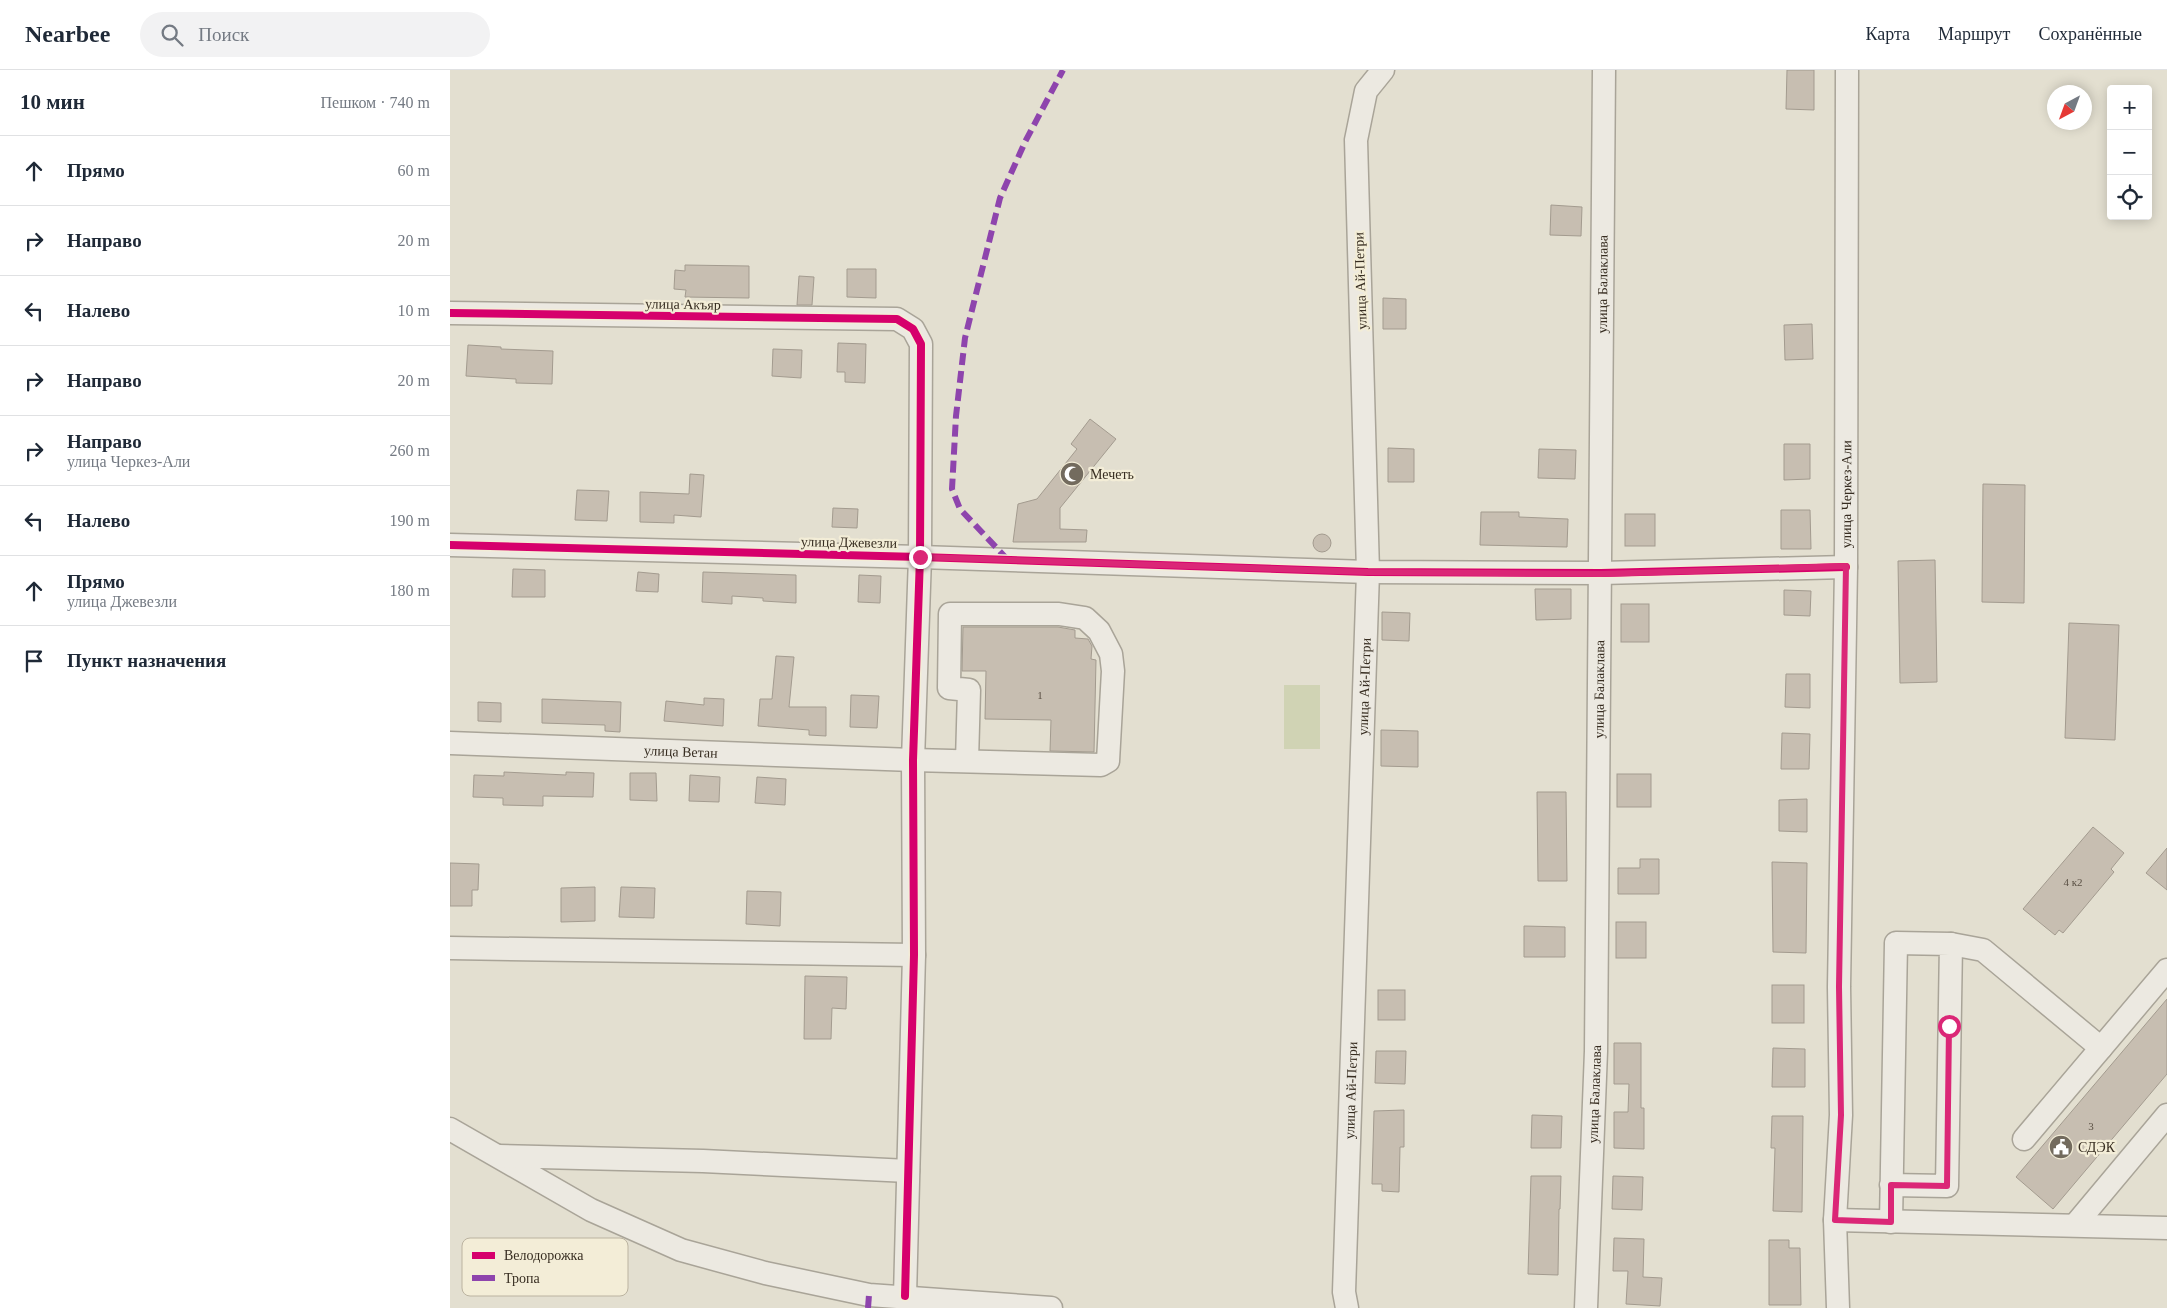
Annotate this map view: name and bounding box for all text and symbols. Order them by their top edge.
search box [140,12,490,57]
text: Nearbee [25,21,110,47]
icon: search [158,21,186,49]
text: Поиск [198,24,249,45]
text: Карта [1865,24,1910,44]
text: Маршрут [1938,24,2010,44]
text: Сохранённые [2038,24,2142,44]
north arrow [2047,85,2092,130]
map controls [2107,85,2152,220]
button: + [2107,85,2152,130]
text: 10 мин [20,90,85,114]
text: Пешком · 740 m [320,94,430,111]
button: − [2107,130,2152,175]
icon: ahead [20,157,48,185]
text: Прямо [67,160,125,181]
text: 60 m [398,162,430,179]
button: locate [2107,175,2152,220]
icon: right [20,227,48,255]
text: Направо [67,230,142,251]
text: 20 m [398,232,430,249]
street label: улица Ай-Петри [1351,232,1370,330]
street label: улица Балаклава [1595,234,1611,333]
street label: улица Акъяр [645,296,721,313]
icon: left [20,297,48,325]
text: Налево [67,300,130,321]
text: 10 m [398,302,430,319]
icon: right [20,367,48,395]
text: Направо [67,370,142,391]
text: 20 m [398,372,430,389]
text: Направо [67,431,142,452]
icon: right [20,437,48,465]
street label: улица Черкез-Али [1839,440,1854,548]
text: 260 m [390,442,430,459]
text: улица Черкез-Али [67,453,190,470]
mosque icon: Мечеть [1059,461,1085,487]
place label: Мечеть [1090,467,1134,482]
icon: left [20,507,48,535]
text: Налево [67,510,130,531]
text: 190 m [390,512,430,529]
street label: улица Джевезли [801,534,898,551]
route end [909,546,932,569]
text: Прямо [67,571,125,592]
icon: ahead [20,577,48,605]
text: 180 m [390,582,430,599]
text: улица Джевезли [67,593,177,610]
street label: улица Ай-Петри [1356,637,1374,736]
street label: улица Балаклава [1592,639,1607,738]
icon: arrive [20,647,48,675]
text: Пункт назначения [67,650,226,671]
house number: 1 [1037,689,1043,701]
street label: улица Ветан [644,743,718,761]
house number: 4 к2 [2063,876,2083,888]
route start [1938,1015,1961,1038]
street label: улица Ай-Петри [1342,1041,1360,1139]
street label: улица Балаклава [1585,1044,1604,1144]
house number: 3 [2088,1120,2094,1132]
public building icon: СДЭК [2048,1134,2074,1160]
place label: СДЭК [2078,1140,2116,1155]
legend [462,1238,628,1296]
text: Велодорожка [504,1248,584,1263]
text: Тропа [504,1271,541,1286]

